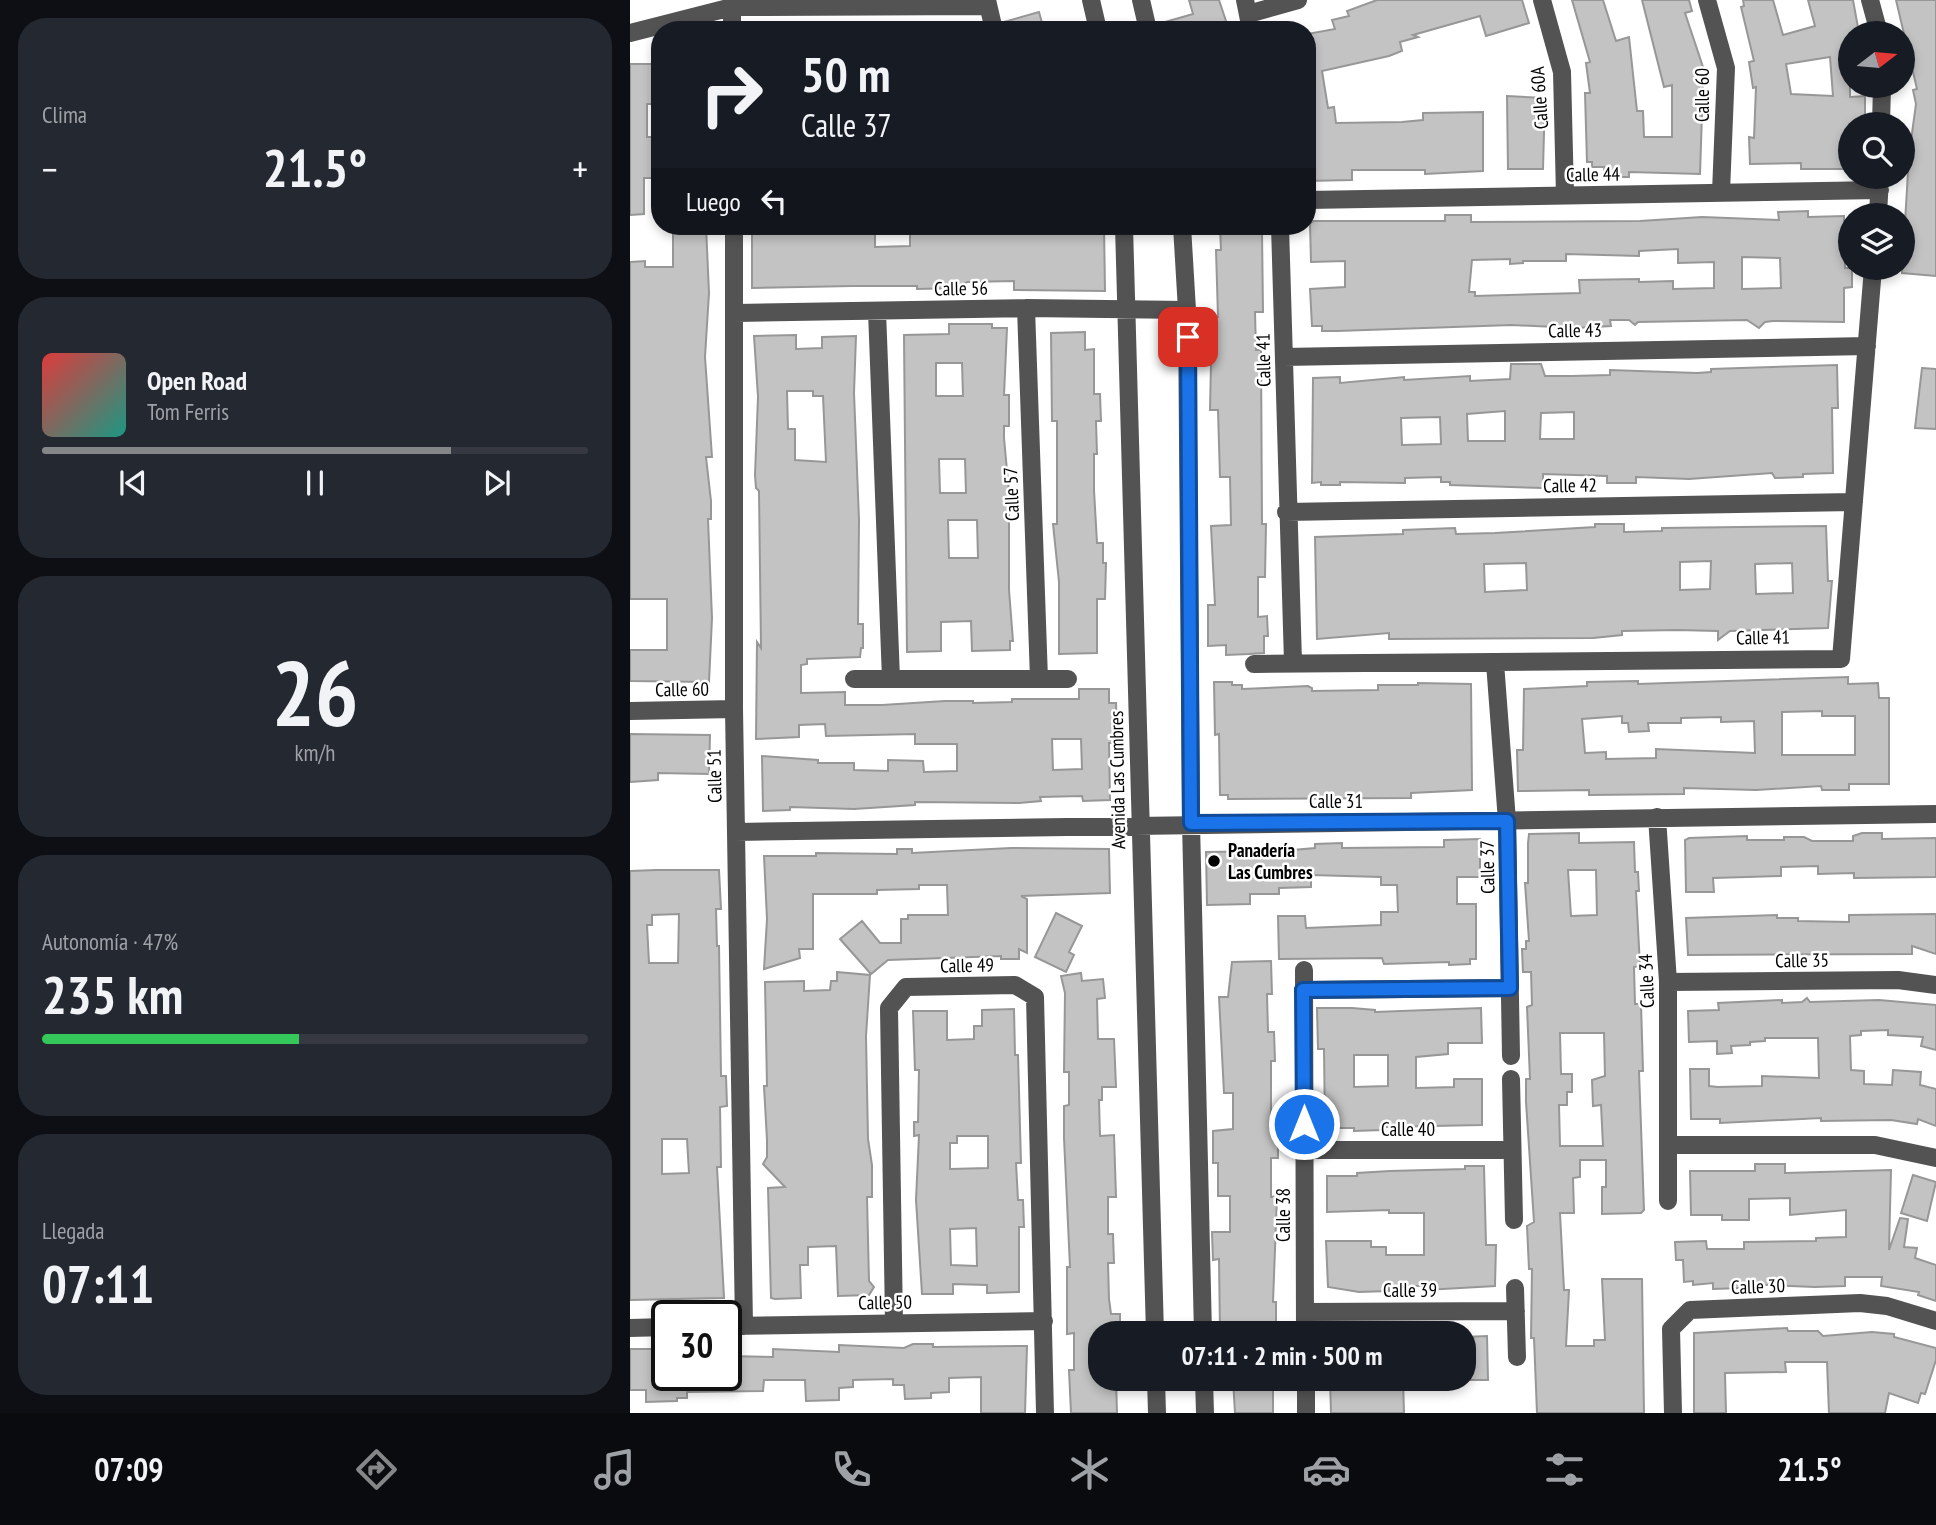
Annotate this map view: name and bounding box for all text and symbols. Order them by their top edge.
north arrow [1838,21,1914,98]
map controls [1838,21,1915,280]
text: 50 m [801,42,890,106]
icon: right [686,49,777,140]
street label: Calle 60A [1525,66,1553,130]
street label: Calle 60 [1690,68,1714,122]
text: Clima [42,100,87,129]
text: Calle 37 [801,104,892,146]
button: search [1838,112,1915,189]
text: 21.5° [263,134,367,201]
text: − [42,144,58,193]
text: + [572,144,588,193]
street label: Calle 44 [1566,162,1621,186]
icon: left [755,182,793,220]
text: Luego [686,185,741,218]
button: layers [1838,203,1915,280]
street label: Calle 56 [934,276,988,300]
pin [1158,307,1218,367]
icon: arrive [1169,318,1207,356]
street label: Calle 43 [1548,318,1602,342]
street label: Calle 41 [1251,333,1275,387]
text: Open Road [147,364,247,397]
text: Tom Ferris [147,397,229,426]
icon: previous [114,464,152,502]
icon: pause [296,464,334,502]
icon: next [478,464,516,502]
street label: Calle 57 [998,467,1024,521]
street label: Calle 42 [1543,473,1597,497]
street label: Calle 41 [1736,625,1790,649]
text: 26 [272,633,359,751]
street label: Calle 60 [655,677,709,701]
street label: Avenida Las Cumbres [1104,711,1130,849]
text: km/h [295,738,335,767]
street label: Calle 51 [702,749,726,803]
street label: Calle 31 [1309,789,1363,813]
place label: Panadería Las Cumbres [1228,838,1313,884]
street label: Calle 37 [1475,840,1499,894]
marker: Panadería Las Cumbres [1206,853,1222,869]
text: Autonomía · 47% [42,927,178,956]
street label: Calle 35 [1775,948,1829,972]
street label: Calle 49 [940,953,994,977]
street label: Calle 34 [1633,953,1659,1008]
text: 235 km [42,961,183,1028]
position arrow [1267,1087,1341,1161]
street label: Calle 40 [1381,1117,1435,1141]
street label: Calle 38 [1271,1188,1295,1242]
text: Llegada [42,1216,105,1245]
text: 07:11 [42,1250,154,1317]
street label: Calle 30 [1731,1273,1785,1299]
street label: Calle 39 [1383,1278,1437,1302]
street label: Calle 50 [858,1290,912,1314]
speed limit sign: 30 [651,1300,742,1391]
text: 07:11 · 2 min · 500 m [1182,1339,1382,1372]
icon: directions [352,1445,401,1494]
icon: music [590,1445,639,1494]
icon: phone [827,1445,876,1494]
icon: climate [1065,1445,1114,1494]
icon: car [1302,1445,1351,1494]
icon: filters [1540,1445,1589,1494]
text: 07:09 [94,1448,163,1490]
text: 21.5° [1777,1448,1842,1490]

